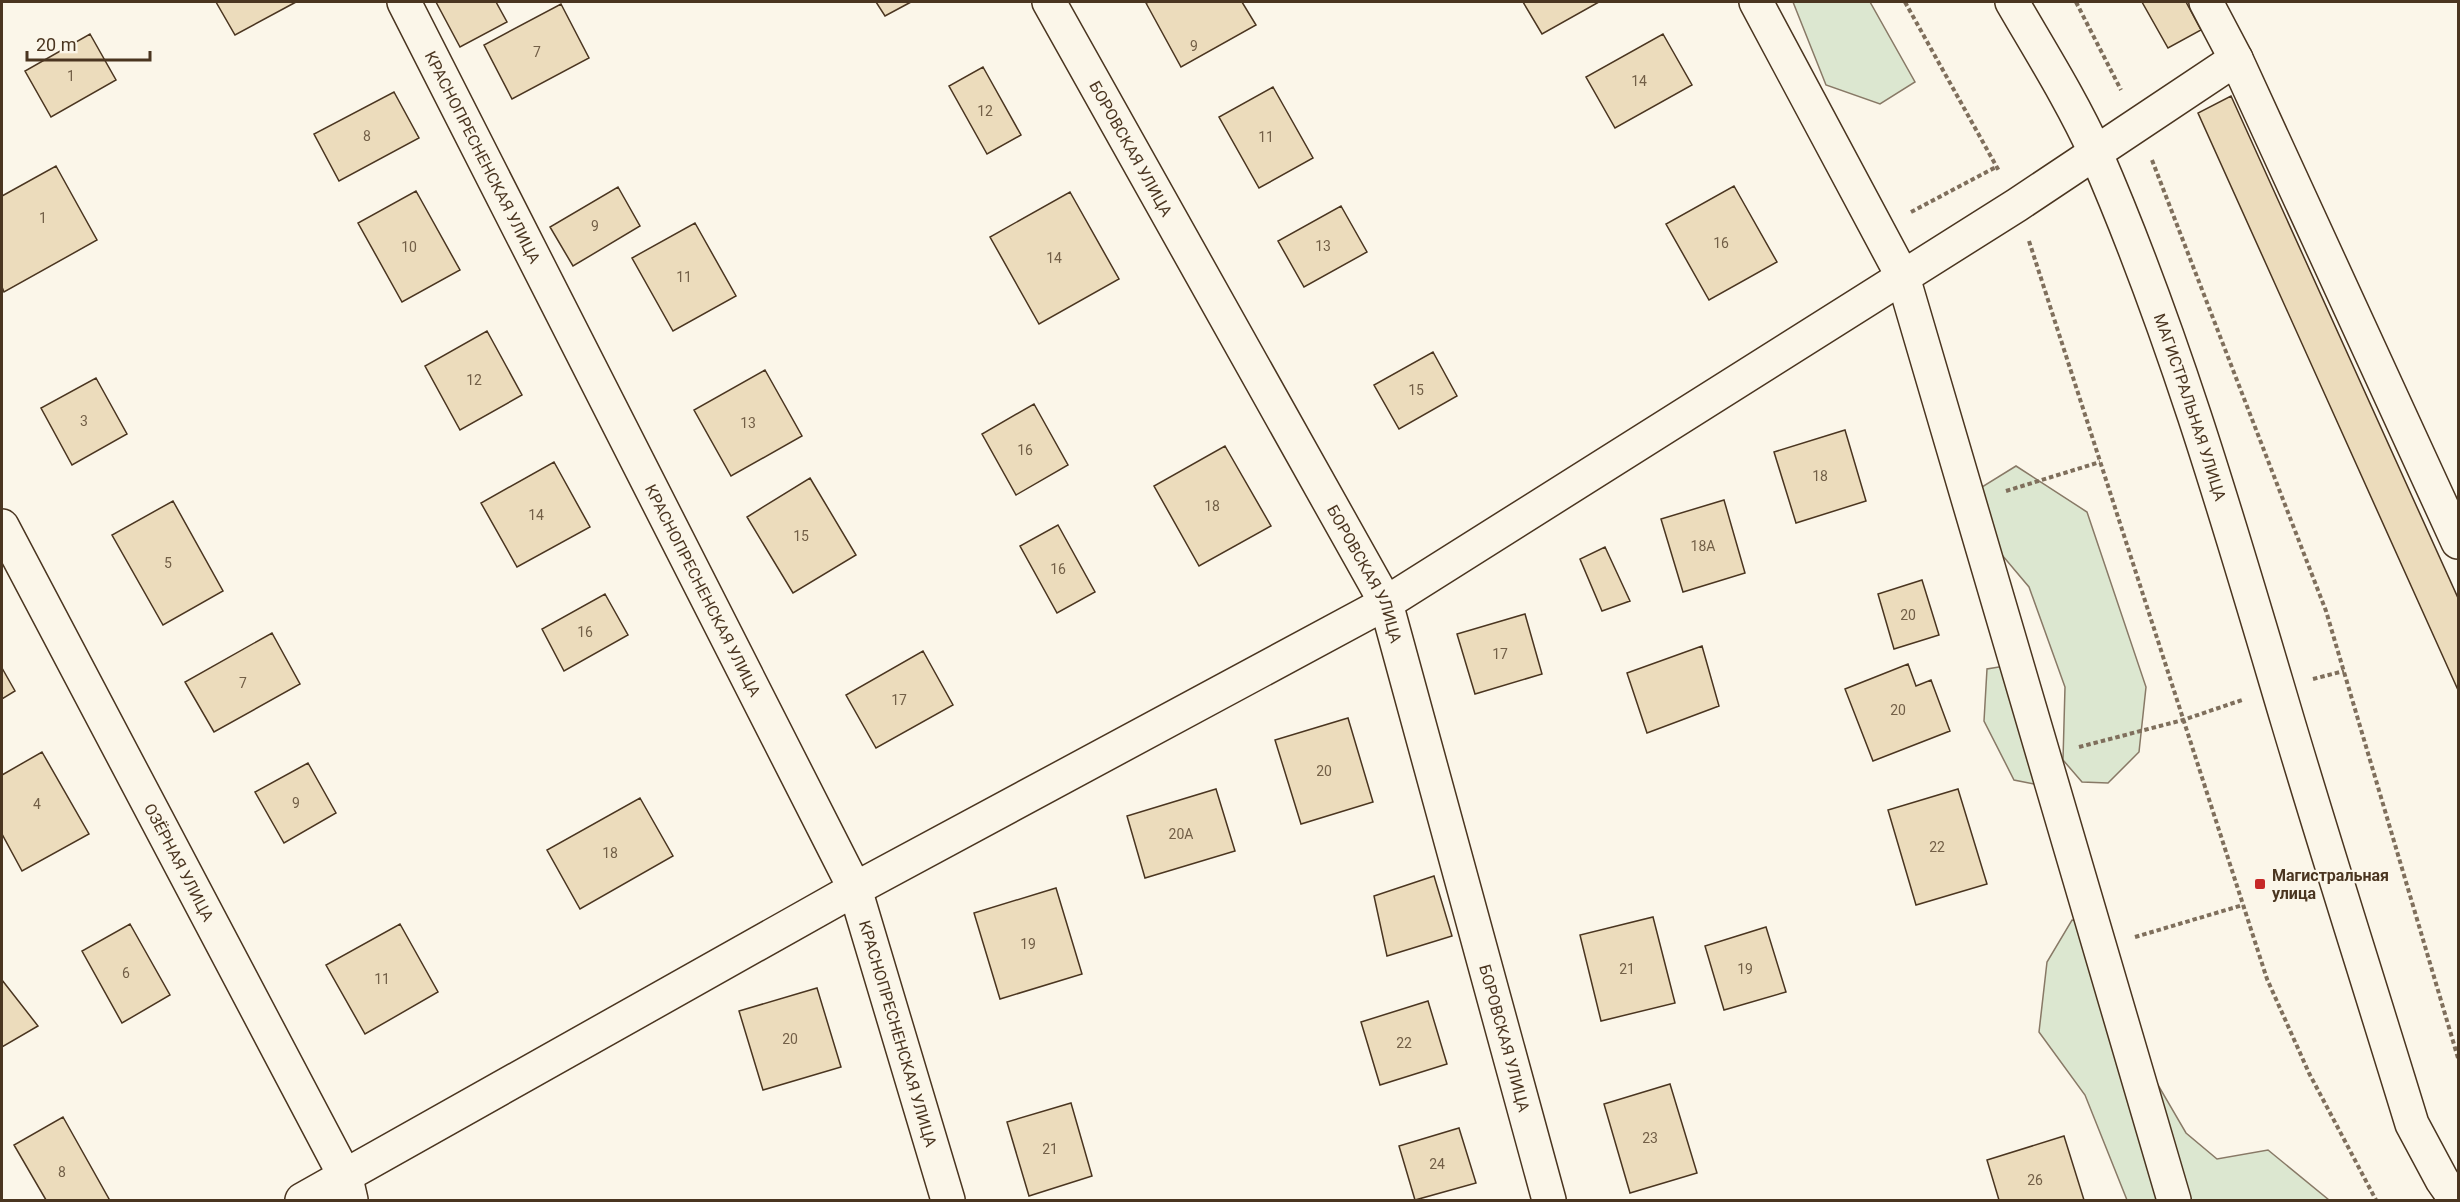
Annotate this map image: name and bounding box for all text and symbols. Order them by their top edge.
scale bar [27,24,150,62]
text: 20 m [36,34,76,55]
house number: 9 [1190,38,1198,54]
house number: 7 [533,44,541,60]
street label: КРАСНОПРЕСНЕНСКАЯ УЛИЦА [421,48,544,267]
house number: 1 [67,68,75,84]
house number: 14 [1631,73,1647,89]
street label: БОРОВСКАЯ УЛИЦА [1085,78,1177,220]
house number: 12 [977,103,993,119]
house number: 8 [363,128,371,144]
house number: 11 [1258,129,1274,145]
house number: 1 [39,210,47,226]
house number: 9 [591,218,599,234]
house number: 16 [1713,235,1729,251]
house number: 13 [1315,238,1331,254]
house number: 10 [401,239,417,255]
house number: 14 [1046,250,1062,266]
house number: 11 [676,269,692,285]
street label: МАГИСТРАЛЬНАЯ УЛИЦА [2150,311,2230,504]
house number: 12 [466,372,482,388]
house number: 15 [1408,382,1424,398]
house number: 3 [80,413,88,429]
house number: 13 [740,415,756,431]
house number: 16 [1017,442,1033,458]
house number: 18 [1812,468,1828,484]
street label: КРАСНОПРЕСНЕНСКАЯ УЛИЦА [641,481,765,700]
house number: 18 [1204,498,1220,514]
street label: БОРОВСКАЯ УЛИЦА [1323,502,1406,646]
house number: 14 [528,507,544,523]
house number: 15 [793,528,809,544]
house number: 18А [1691,538,1715,554]
house number: 5 [164,555,172,571]
house number: 16 [1050,561,1066,577]
house number: 20 [1900,607,1916,623]
house number: 16 [577,624,593,640]
house number: 17 [1492,646,1508,662]
house number: 7 [239,675,247,691]
house number: 17 [891,692,907,708]
house number: 20 [1890,702,1906,718]
house number: 20 [1316,763,1332,779]
house number: 9 [292,795,300,811]
house number: 4 [33,796,41,812]
street label: ОЗЁРНАЯ УЛИЦА [140,800,218,925]
house number: 20А [1169,826,1193,842]
house number: 22 [1929,839,1945,855]
house number: 18 [602,845,618,861]
place label: Магистральная улица [2272,866,2389,903]
marker: Магистральная улица [2253,877,2267,891]
street label: КРАСНОПРЕСНЕНСКАЯ УЛИЦА [855,918,941,1150]
house number: 19 [1020,936,1036,952]
house number: 21 [1619,961,1635,977]
house number: 19 [1737,961,1753,977]
street label: БОРОВСКАЯ УЛИЦА [1475,962,1534,1115]
house number: 6 [122,965,130,981]
house number: 11 [374,971,390,987]
house number: 20 [782,1031,798,1047]
house number: 22 [1396,1035,1412,1051]
house number: 23 [1642,1130,1658,1146]
house number: 21 [1042,1141,1058,1157]
house number: 24 [1429,1156,1445,1172]
house number: 8 [58,1164,66,1180]
house number: 26 [2027,1172,2043,1188]

